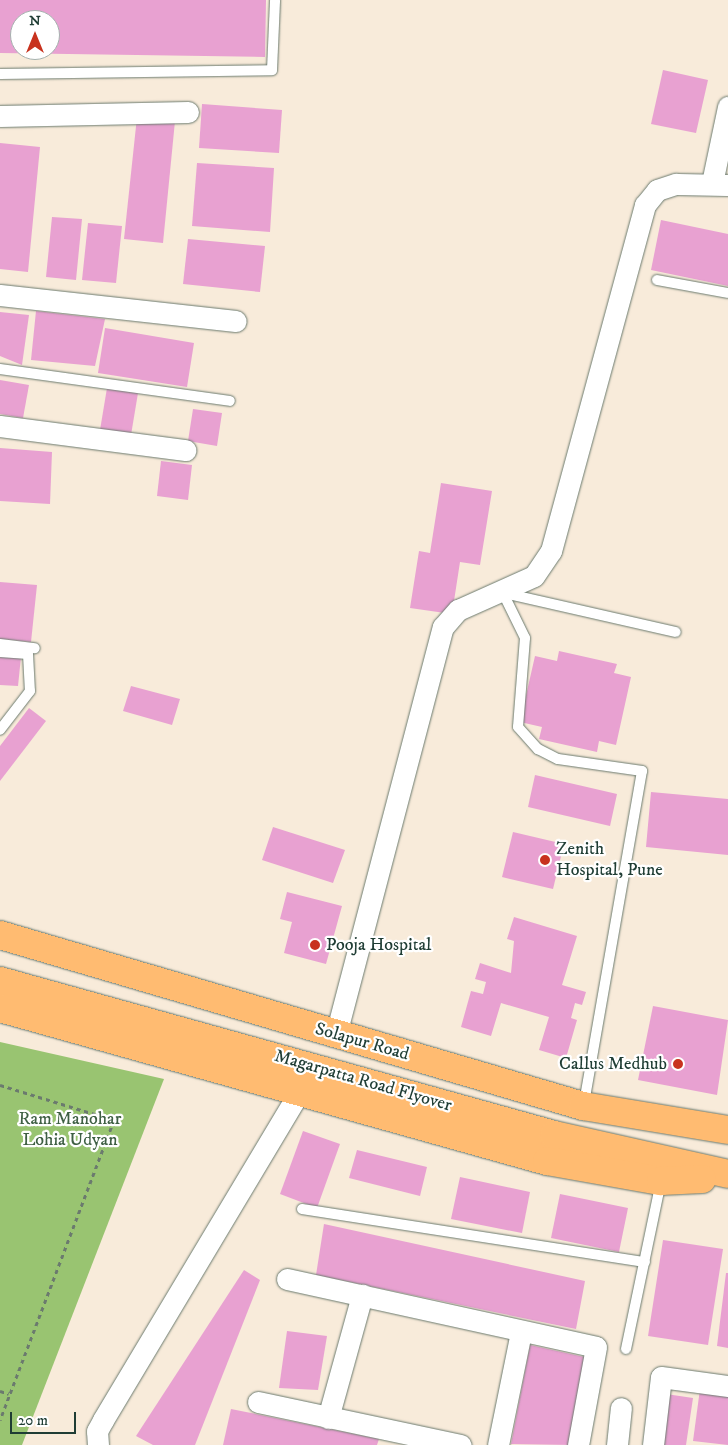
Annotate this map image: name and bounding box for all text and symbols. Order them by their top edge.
north arrow [10,10,60,60]
text: N [29,12,41,30]
place label: Zenith Hospital, Pune [556,839,663,882]
marker: Zenith Hospital, Pune [538,853,552,867]
place label: Pooja Hospital [326,934,431,956]
marker: Pooja Hospital [308,938,322,952]
street label: Solapur Road [313,1018,411,1066]
street label: Magarpatta Road Flyover [272,1045,454,1117]
place label: Callus Medhub [559,1053,667,1075]
marker: Callus Medhub [671,1057,685,1071]
park label: Ram Manohar Lohia Udyan [19,1109,121,1152]
scale bar [12,1402,79,1434]
text: 20 m [18,1411,48,1430]

